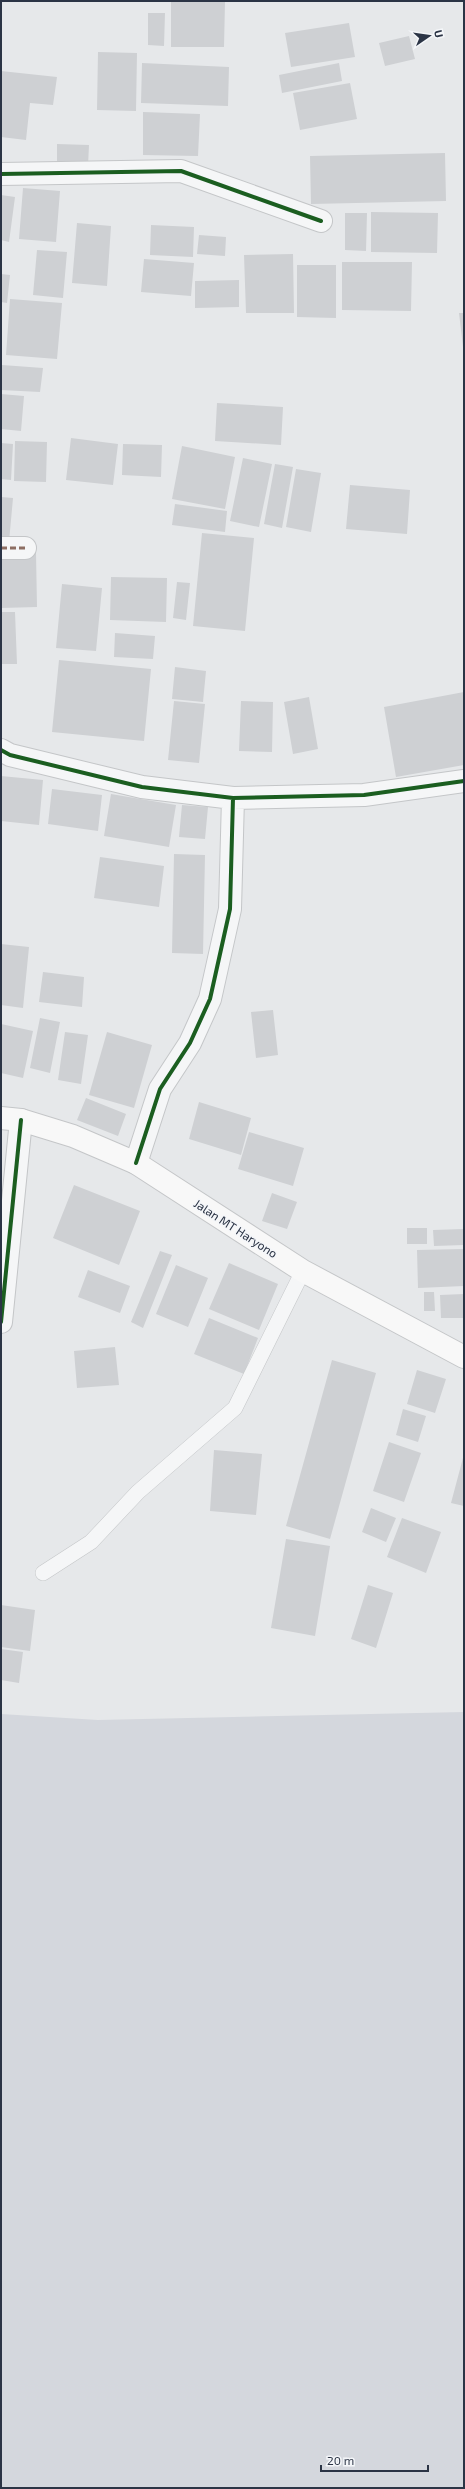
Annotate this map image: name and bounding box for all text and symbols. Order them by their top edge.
north arrow [409,16,449,56]
text: U [432,28,446,39]
street label: Jalan MT Haryono [192,1196,280,1260]
scale bar [321,2447,428,2473]
text: 20 m [327,2453,354,2467]

